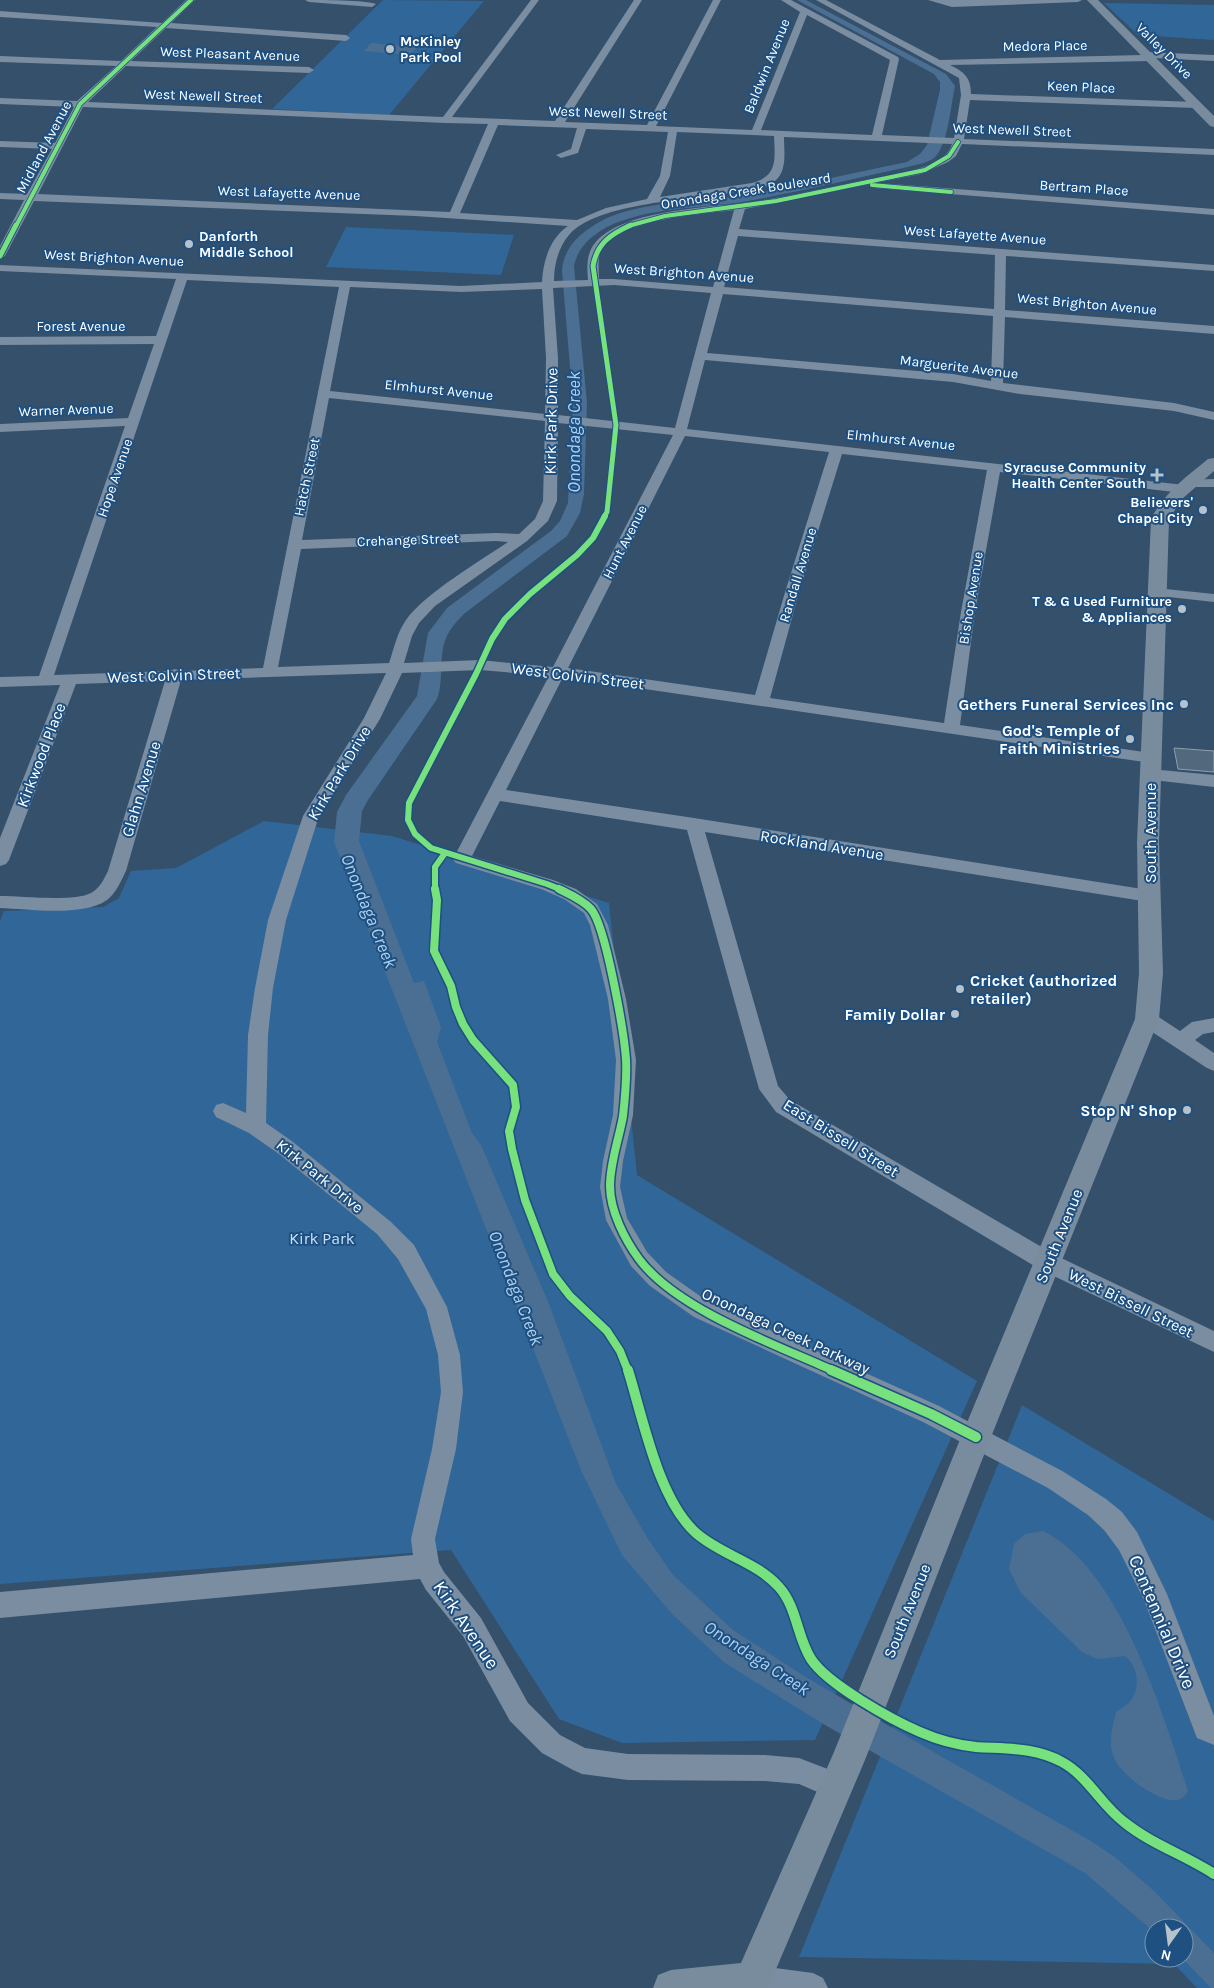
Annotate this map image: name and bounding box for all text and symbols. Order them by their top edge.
street label: Baldwin Avenue [740,16,794,116]
street label: Valley Drive [1132,19,1196,83]
place label: McKinley Park Pool [400,33,462,66]
street label: Medora Place [1002,37,1088,55]
street label: West Pleasant Avenue [160,43,300,65]
marker: McKinley Park Pool [384,43,396,55]
street label: Keen Place [1046,77,1116,97]
street label: West Newell Street [143,85,263,107]
street label: Midland Avenue [13,98,75,196]
street label: West Newell Street [548,102,668,124]
street label: West Newell Street [952,119,1072,141]
street label: Onondaga Creek Boulevard [660,169,832,213]
street label: Bertram Place [1039,176,1129,200]
street label: West Lafayette Avenue [217,182,361,204]
street label: West Lafayette Avenue [903,222,1047,248]
place label: Danforth Middle School [199,228,293,261]
marker: Danforth Middle School [183,238,195,250]
street label: West Brighton Avenue [44,246,184,270]
street label: West Brighton Avenue [613,260,755,286]
street label: West Brighton Avenue [1016,289,1158,319]
street label: Forest Avenue [37,318,125,335]
street label: Marguerite Avenue [899,351,1019,383]
street label: Kirk Park Drive [541,367,561,475]
water label: Onondaga Creek [563,370,585,493]
street label: Elmhurst Avenue [384,376,494,404]
street label: Warner Avenue [18,400,114,420]
street label: Elmhurst Avenue [846,426,956,454]
street label: Hatch Street [290,436,324,518]
street label: Hope Avenue [94,437,136,519]
place label: Syracuse Community Health Center South [1004,459,1146,492]
marker: Syracuse Community Health Center South [1150,468,1164,482]
place label: Believers' Chapel City [1117,494,1193,527]
street label: Hunt Avenue [599,502,651,582]
marker: Believers' Chapel City [1197,504,1209,516]
street label: Randall Avenue [776,526,820,624]
street label: Crehange Street [357,530,459,550]
street label: Bishop Avenue [955,550,987,646]
place label: T & G Used Furniture & Appliances [1032,593,1172,626]
marker: T & G Used Furniture & Appliances [1176,603,1188,615]
street label: West Colvin Street [511,658,645,694]
street label: West Colvin Street [107,663,241,687]
place label: Gethers Funeral Services Inc [958,695,1174,714]
marker: Gethers Funeral Services Inc [1178,698,1190,710]
street label: Kirkwood Place [12,700,70,810]
place label: God's Temple of Faith Ministries [999,721,1120,758]
street label: Kirk Park Drive [303,722,375,824]
marker: God's Temple of Faith Ministries [1124,733,1136,745]
street label: Glahn Avenue [117,739,165,839]
street label: South Avenue [1141,783,1160,883]
street label: Rockland Avenue [759,826,885,864]
water label: Onondaga Creek [336,851,402,972]
place label: Cricket (authorized retailer) [970,971,1117,1008]
marker: Cricket (authorized retailer) [954,983,966,995]
place label: Family Dollar [844,1005,946,1024]
marker: Family Dollar [949,1008,961,1020]
street label: East Bissell Street [780,1095,902,1181]
place label: Stop N' Shop [1080,1101,1177,1120]
marker: Stop N' Shop [1181,1104,1193,1116]
street label: Kirk Park Drive [273,1135,367,1217]
street label: South Avenue [1031,1186,1087,1286]
water label: Onondaga Creek [484,1227,548,1349]
park label: Kirk Park [289,1229,355,1248]
street label: West Bissell Street [1065,1265,1197,1341]
street label: Onondaga Creek Parkway [699,1284,874,1379]
street label: Centennial Drive [1124,1552,1200,1692]
street label: South Avenue [879,1561,935,1661]
street label: Kirk Avenue [428,1577,504,1673]
water label: Onondaga Creek [700,1616,815,1701]
north arrow [1144,1918,1194,1968]
text: N [1159,1946,1173,1965]

